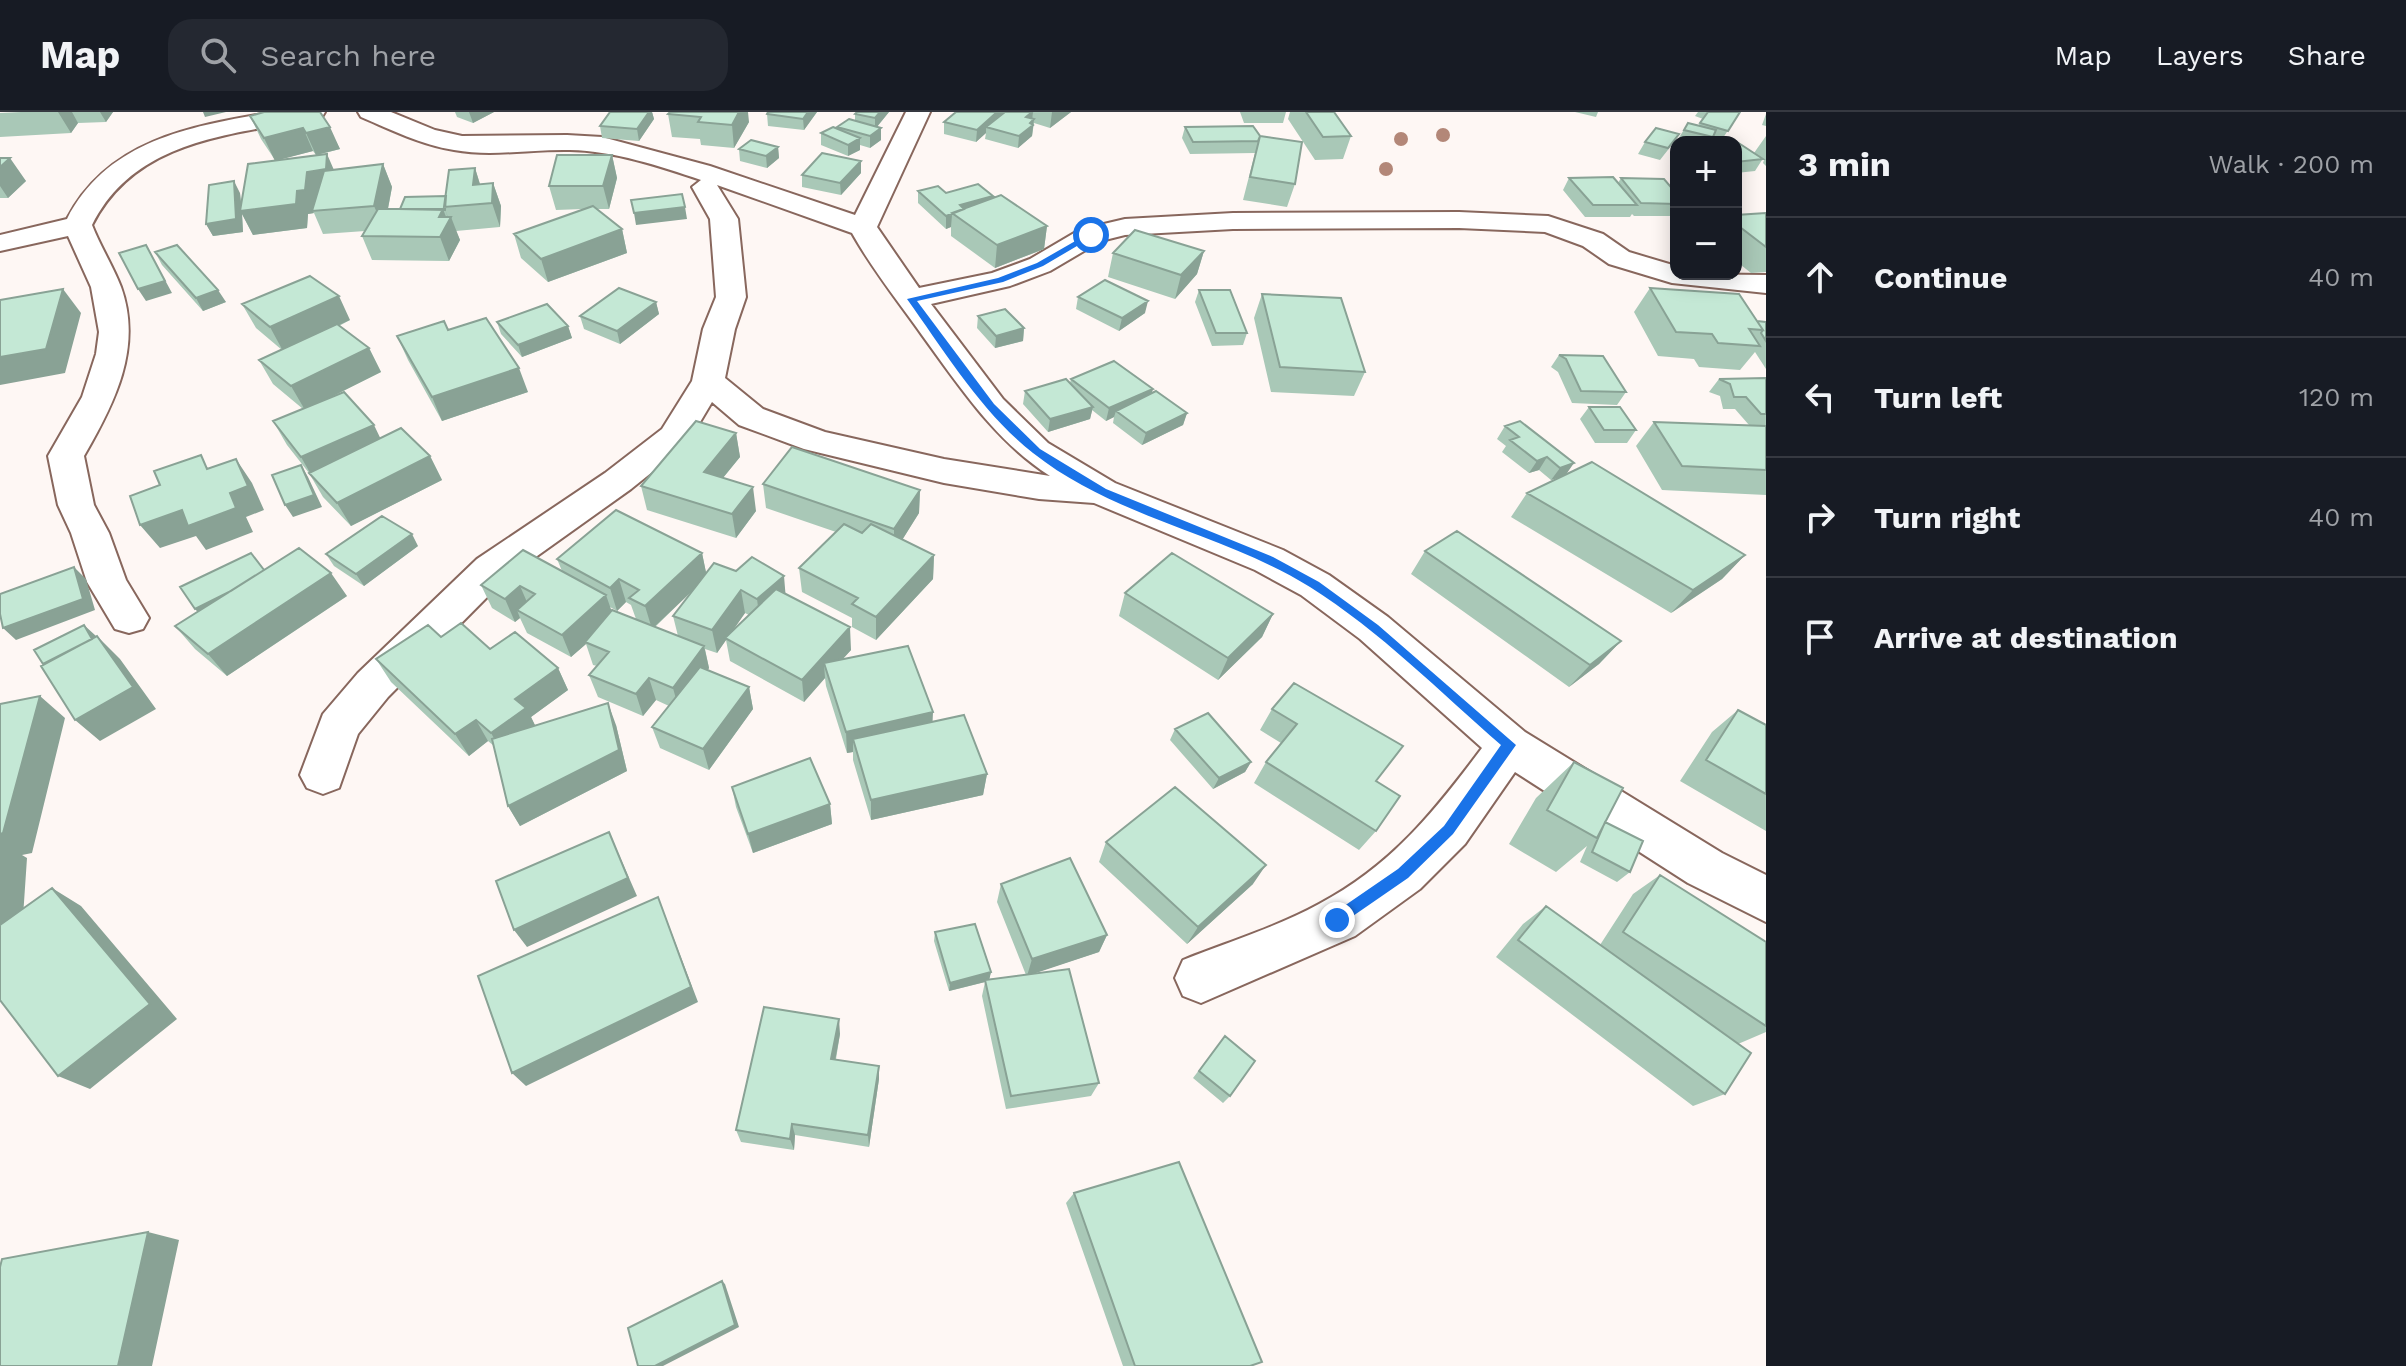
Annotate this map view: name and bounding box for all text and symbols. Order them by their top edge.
search box [168,19,728,91]
text: Map [40,33,120,77]
icon: search [196,33,240,77]
text: Search here [260,38,436,73]
text: Map [2055,39,2112,72]
text: Layers [2156,39,2244,72]
text: Share [2288,39,2366,72]
map controls [1670,136,1742,280]
button: + [1670,136,1742,208]
text: 3 min [1798,144,1891,184]
text: Walk · 200 m [2208,149,2374,179]
button: − [1670,208,1742,280]
route start [1073,217,1109,253]
icon: ahead [1798,255,1842,299]
text: Continue [1874,260,2007,295]
text: 40 m [2308,262,2374,292]
icon: left [1798,375,1842,419]
text: Turn left [1874,380,2002,415]
text: 120 m [2299,382,2374,412]
icon: right [1798,495,1842,539]
text: Turn right [1874,500,2020,535]
text: 40 m [2308,502,2374,532]
icon: arrive [1798,615,1842,659]
text: Arrive at destination [1874,620,2178,655]
route end [1319,902,1355,938]

